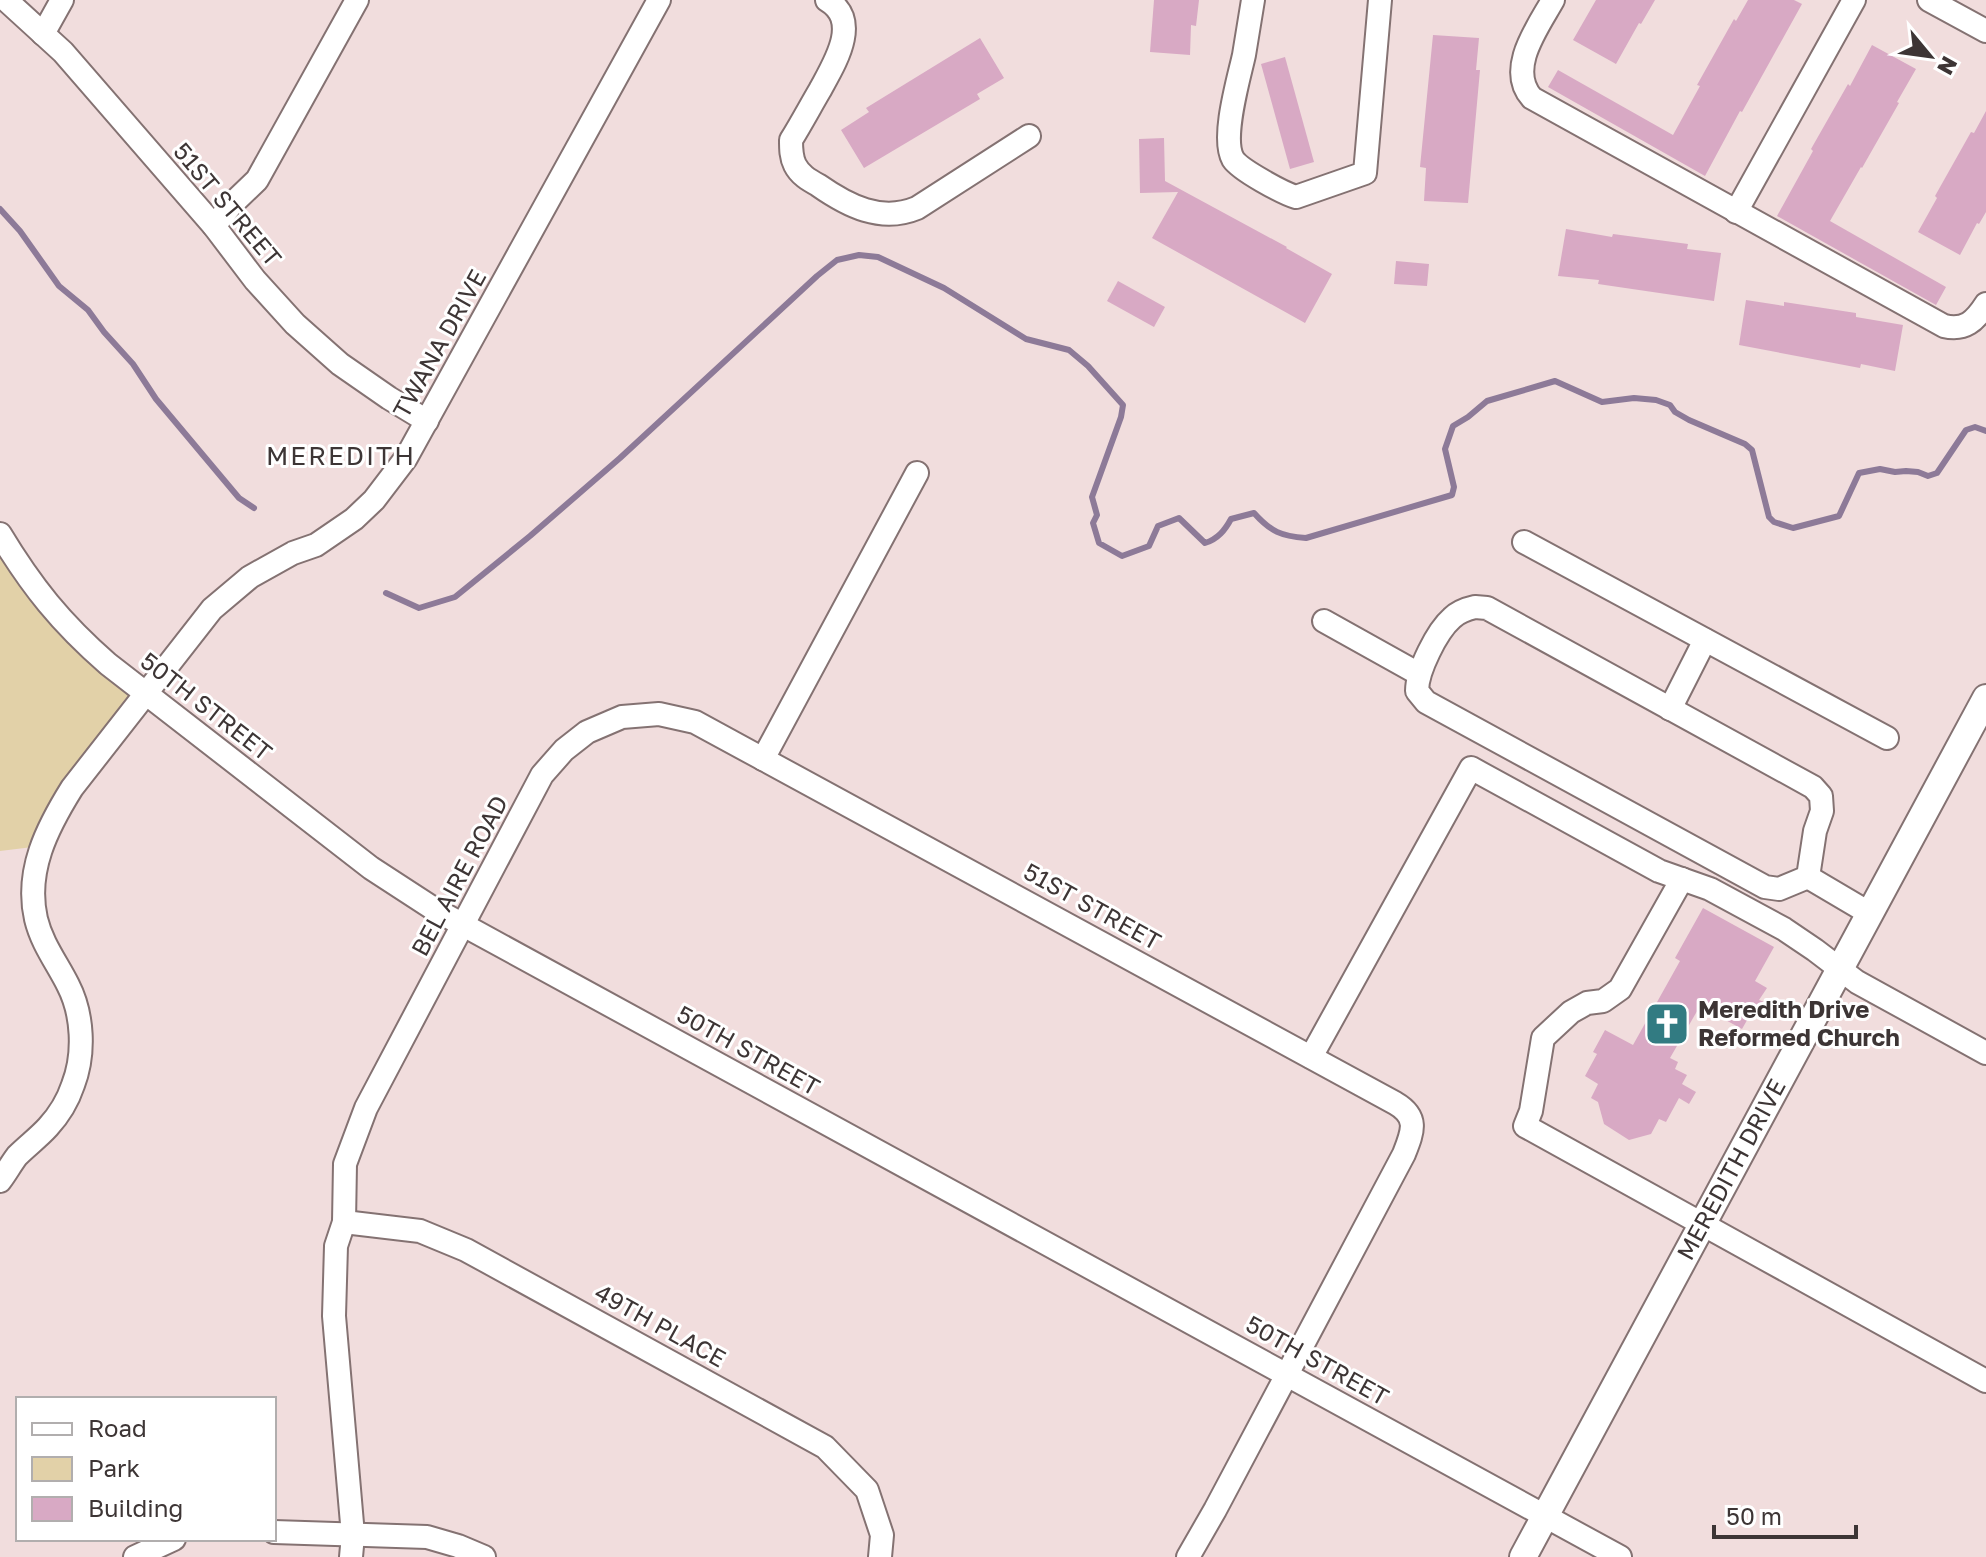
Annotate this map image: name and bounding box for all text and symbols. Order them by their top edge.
north arrow [1890,16,1970,96]
text: N [1932,52,1964,80]
street label: 51ST STREET [168,136,288,272]
street label: TWANA DRIVE [386,264,491,422]
district label: MEREDITH [266,440,416,471]
street label: 50TH STREET [135,646,278,766]
street label: BEL AIRE ROAD [404,790,513,960]
street label: 51ST STREET [1019,856,1166,955]
place label: Meredith Drive Reformed Church [1698,994,1900,1051]
street label: 50TH STREET [672,999,825,1101]
church icon: Meredith Drive Reformed Church [1643,1000,1691,1048]
street label: MEREDITH DRIVE [1670,1074,1791,1264]
street label: 49TH PLACE [590,1277,731,1373]
street label: 50TH STREET [1241,1309,1394,1411]
legend [16,1397,276,1541]
text: Road [88,1413,147,1442]
text: Park [88,1453,140,1482]
scale bar [1714,1489,1856,1539]
text: Building [88,1493,183,1522]
text: 50 m [1726,1501,1782,1530]

